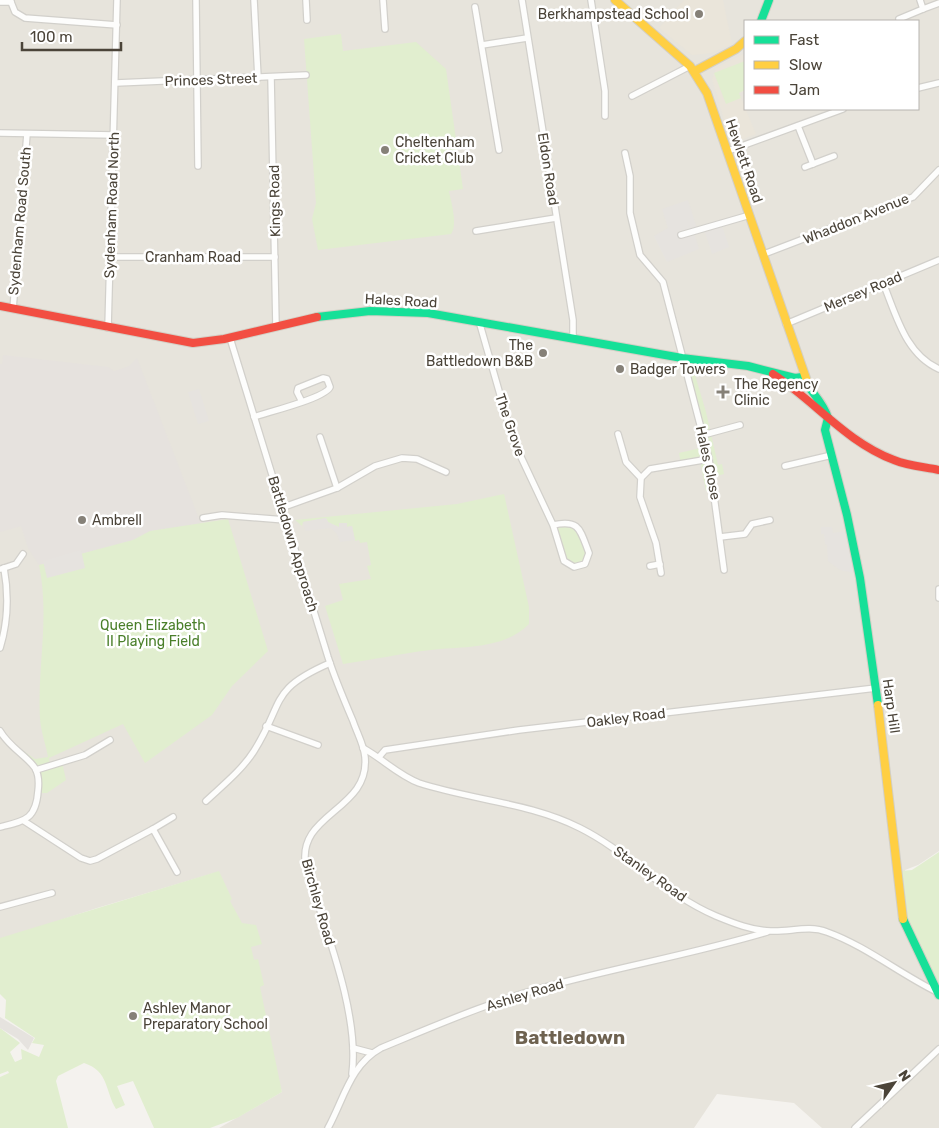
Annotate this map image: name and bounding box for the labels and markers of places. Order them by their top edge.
place label: Berkhampstead School [538,6,689,23]
marker: Berkhampstead School [693,8,705,20]
place label: Cheltenham Cricket Club [395,134,475,167]
marker: Cheltenham Cricket Club [379,144,391,156]
place label: The Battledown B&B [426,337,533,370]
marker: The Battledown B&B [537,347,549,359]
place label: Badger Towers [630,361,726,378]
marker: Badger Towers [614,363,626,375]
place label: The Regency Clinic [734,376,819,409]
marker: The Regency Clinic [716,385,730,399]
place label: Ambrell [92,512,142,529]
marker: Ambrell [76,514,88,526]
place label: Ashley Manor Preparatory School [143,1000,268,1033]
marker: Ashley Manor Preparatory School [127,1010,139,1022]

